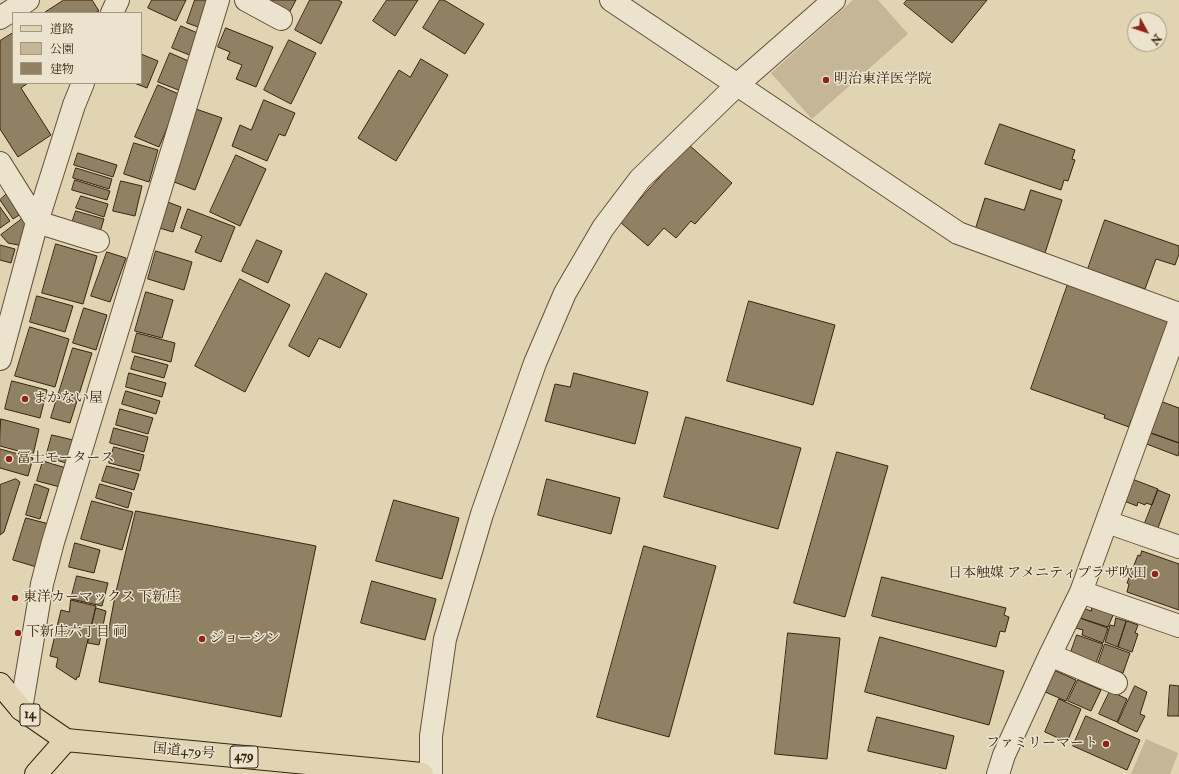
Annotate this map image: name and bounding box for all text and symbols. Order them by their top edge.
legend [12,12,142,84]
north arrow [1127,12,1167,52]
text: 道路 [50,22,74,37]
text: N [1148,31,1164,47]
text: 公園 [50,42,74,57]
text: 建物 [50,62,74,77]
place label: 明治東洋医学院 [834,72,932,88]
marker: 明治東洋医学院 [821,75,831,85]
place label: まかない屋 [33,391,103,407]
marker: まかない屋 [20,394,30,404]
place label: 冨士モータース [17,451,114,467]
marker: 冨士モータース [4,454,14,464]
place label: 日本触媒 アメニティプラザ吹田 [948,566,1147,582]
marker: 日本触媒 アメニティプラザ吹田 [1150,569,1160,579]
place label: 東洋カーマックス 下新庄 [23,590,180,606]
marker: 東洋カーマックス 下新庄 [10,593,20,603]
place label: 下新庄六丁目 祠 [26,625,127,641]
marker: 下新庄六丁目 祠 [13,628,23,638]
place label: ジョーシン [210,631,280,647]
marker: ジョーシン [197,634,207,644]
road number: 14 [20,704,40,726]
place label: ファミリーマート [986,736,1098,752]
marker: ファミリーマート [1101,739,1111,749]
street label: 国道479号 [152,741,216,763]
road number: 479 [230,746,258,768]

